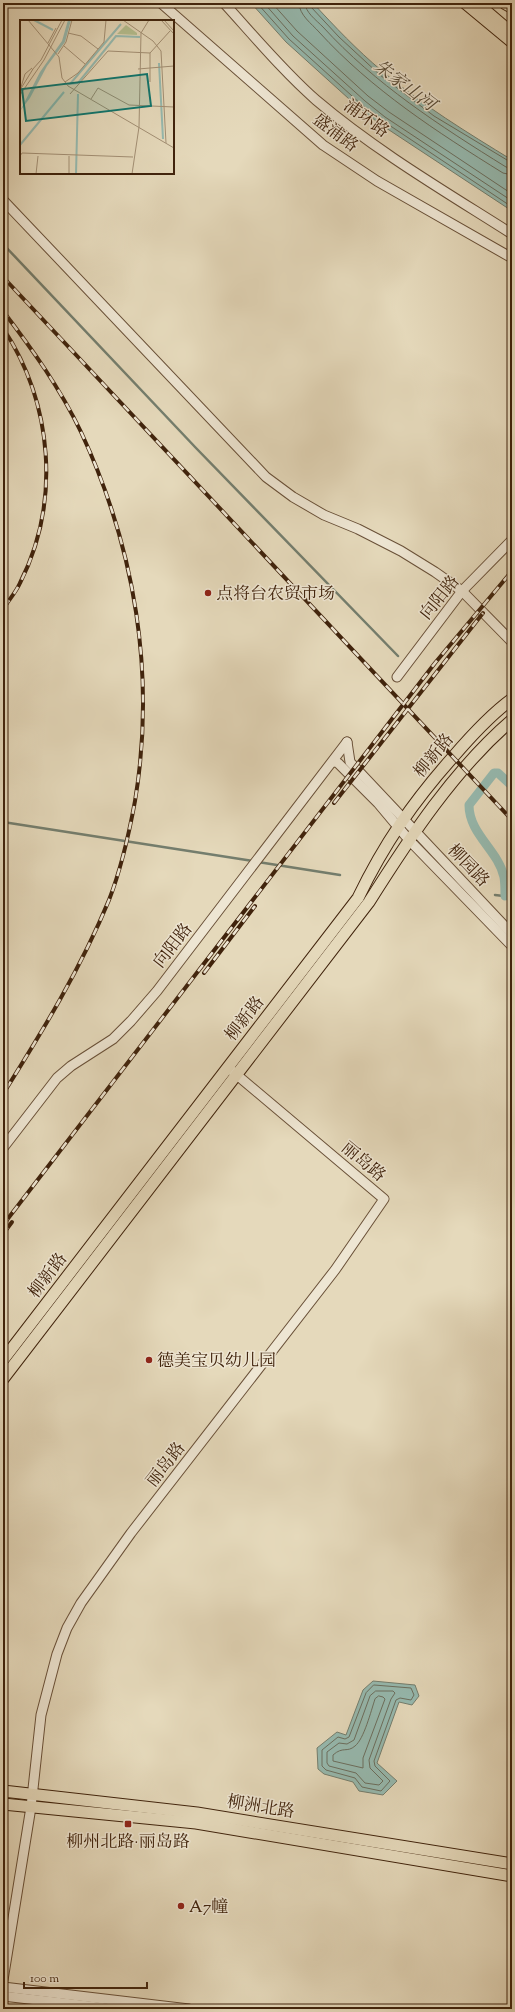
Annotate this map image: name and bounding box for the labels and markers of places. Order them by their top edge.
place label: 点将台农贸市场 [216,583,335,607]
marker: 点将台农贸市场 [203,588,213,598]
place label: 德美宝贝幼儿园 [157,1350,276,1374]
marker: 德美宝贝幼儿园 [144,1355,154,1365]
marker: 柳州北路·丽岛路 [123,1819,133,1829]
place label: 柳州北路·丽岛路 [66,1831,190,1855]
place label: A7幢 [189,1896,228,1920]
marker: A7幢 [176,1901,186,1911]

